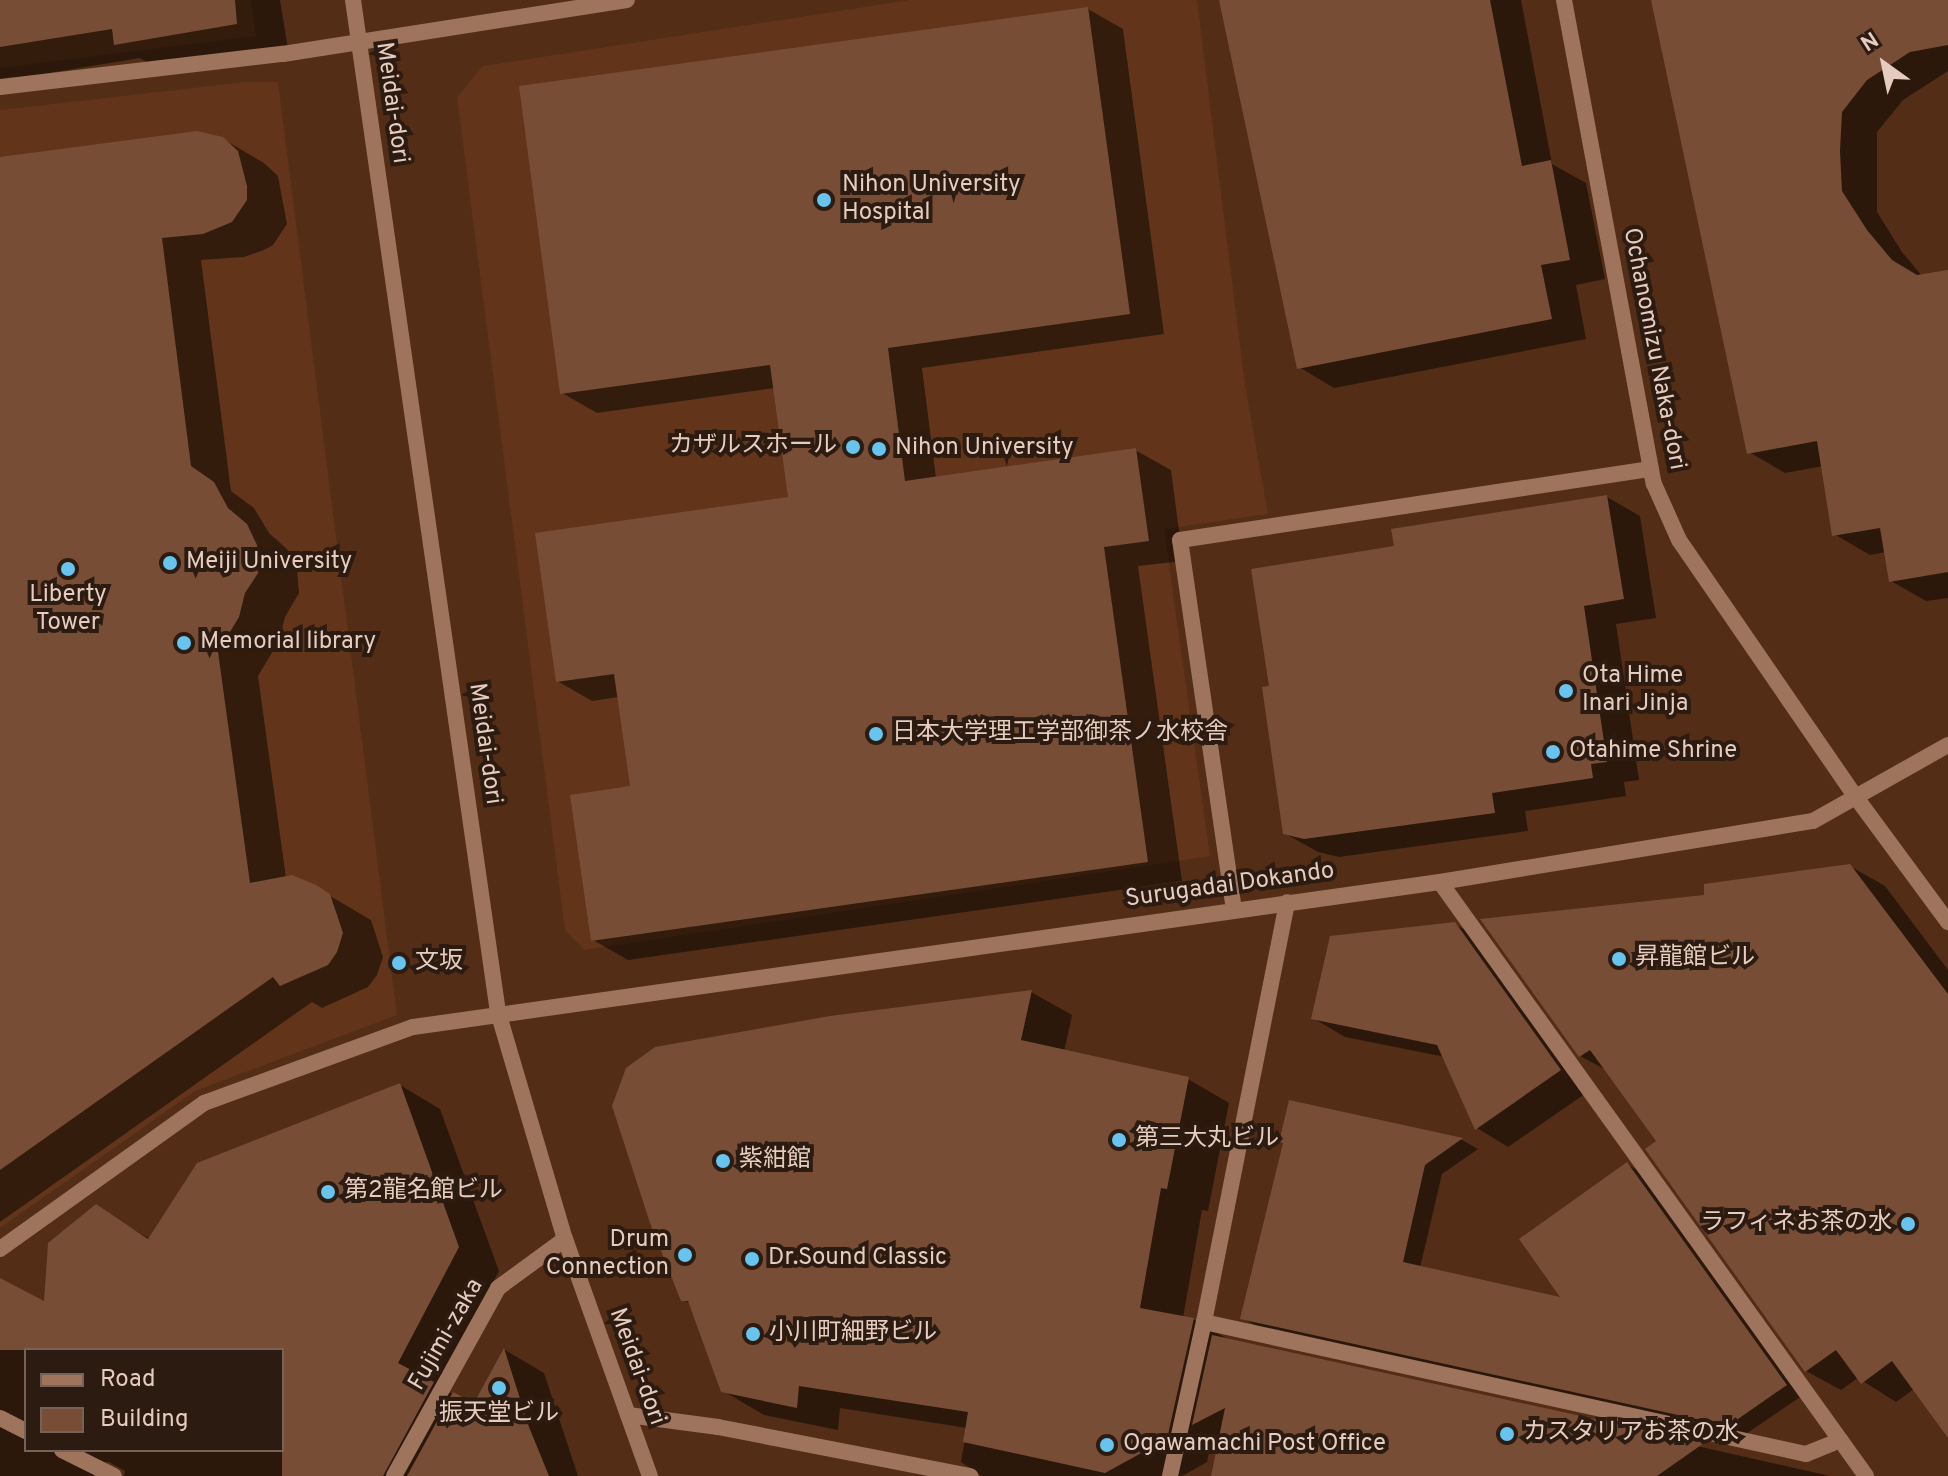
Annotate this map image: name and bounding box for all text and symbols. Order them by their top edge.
north arrow [1844,24,1924,104]
text: N [1857,28,1885,59]
street label: Meidai-dori [368,40,414,166]
place label: Nihon University Hospital [842,172,1021,228]
marker: Nihon University Hospital [813,189,835,211]
street label: Ochanomizu Naka-dori [1615,225,1691,473]
place label: カザルスホール [669,433,837,461]
place label: Nihon University [895,435,1074,463]
marker: カザルスホール [844,438,862,456]
marker: Nihon University [870,440,888,458]
place label: Meiji University [186,549,352,577]
marker: Meiji University [161,554,179,572]
marker: Liberty Tower [59,560,77,578]
place label: Liberty Tower [29,582,107,638]
place label: Memorial library [200,629,376,657]
marker: Memorial library [175,634,193,652]
place label: Ota Hime Inari Jinja [1582,663,1688,719]
street label: Meidai-dori [461,681,507,807]
marker: Ota Hime Inari Jinja [1557,682,1575,700]
place label: 日本大学理工学部御茶ノ水校舎 [892,720,1228,748]
marker: 日本大学理工学部御茶ノ水校舎 [867,725,885,743]
place label: Otahime Shrine [1569,738,1737,766]
marker: Otahime Shrine [1544,743,1562,761]
street label: Surugadai Dokando [1124,857,1336,915]
place label: 昇龍館ビル [1635,945,1755,973]
place label: 文坂 [415,949,463,977]
marker: 昇龍館ビル [1610,950,1628,968]
marker: 文坂 [390,954,408,972]
place label: 第三大丸ビル [1135,1126,1279,1154]
marker: 第三大丸ビル [1110,1131,1128,1149]
place label: 紫紺館 [739,1147,811,1175]
marker: 紫紺館 [714,1152,732,1170]
place label: 第2龍名館ビル [344,1178,503,1206]
marker: 第2龍名館ビル [319,1183,337,1201]
place label: ラフィネお茶の水 [1700,1210,1892,1238]
marker: ラフィネお茶の水 [1899,1215,1917,1233]
place label: Drum Connection [546,1227,669,1283]
place label: Dr.Sound Classic [768,1245,947,1273]
marker: Drum Connection [676,1246,694,1264]
marker: Dr.Sound Classic [743,1250,761,1268]
street label: Fujimi-zaka [403,1274,491,1396]
street label: Meidai-dori [602,1305,670,1429]
place label: 小川町細野ビル [769,1320,937,1348]
marker: 小川町細野ビル [744,1325,762,1343]
legend [24,1348,284,1452]
text: Road [100,1365,156,1395]
marker: 振天堂ビル [490,1379,508,1397]
place label: 振天堂ビル [439,1401,559,1429]
text: Building [100,1405,189,1435]
place label: カスタリアお茶の水 [1523,1420,1739,1448]
marker: カスタリアお茶の水 [1498,1425,1516,1443]
place label: Ogawamachi Post Office [1123,1431,1386,1459]
marker: Ogawamachi Post Office [1098,1436,1116,1454]

